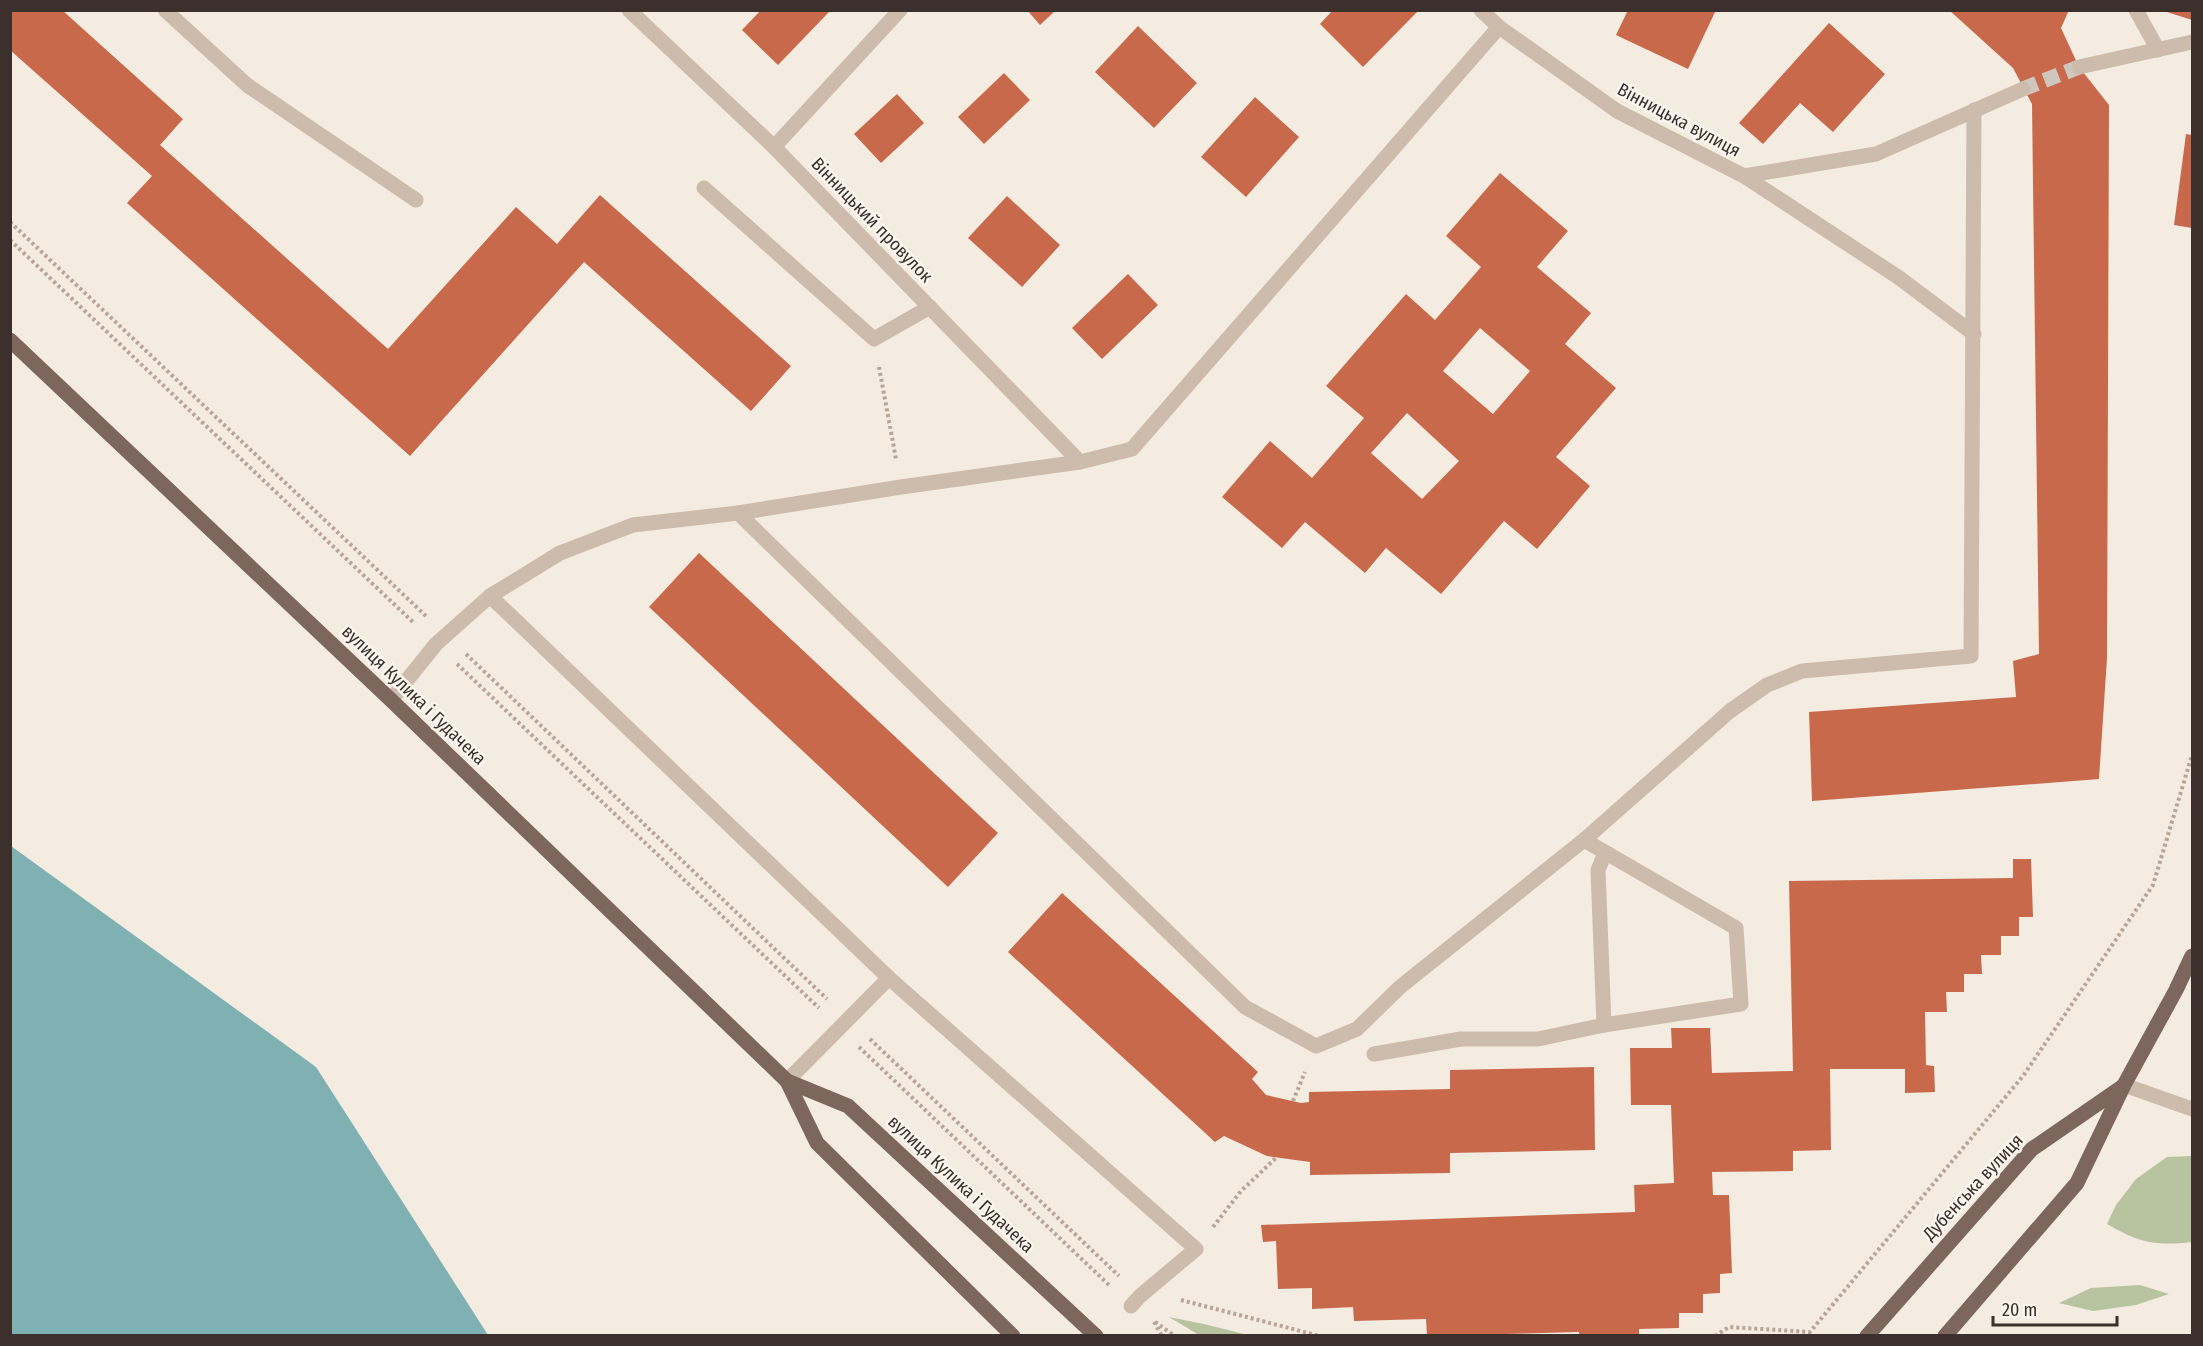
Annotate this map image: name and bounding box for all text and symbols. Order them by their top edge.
street label: Вінницька вулиця [1614,78,1744,162]
street label: Вінницький провулок [807,153,938,288]
street label: вулиця Кулика і Гудачека [337,620,491,770]
street label: вулиця Кулика і Гудачека [883,1111,1039,1258]
street label: Дубенська вулиця [1918,1129,2028,1245]
scale bar [1993,1289,2118,1327]
text: 20 m [2002,1299,2037,1321]

